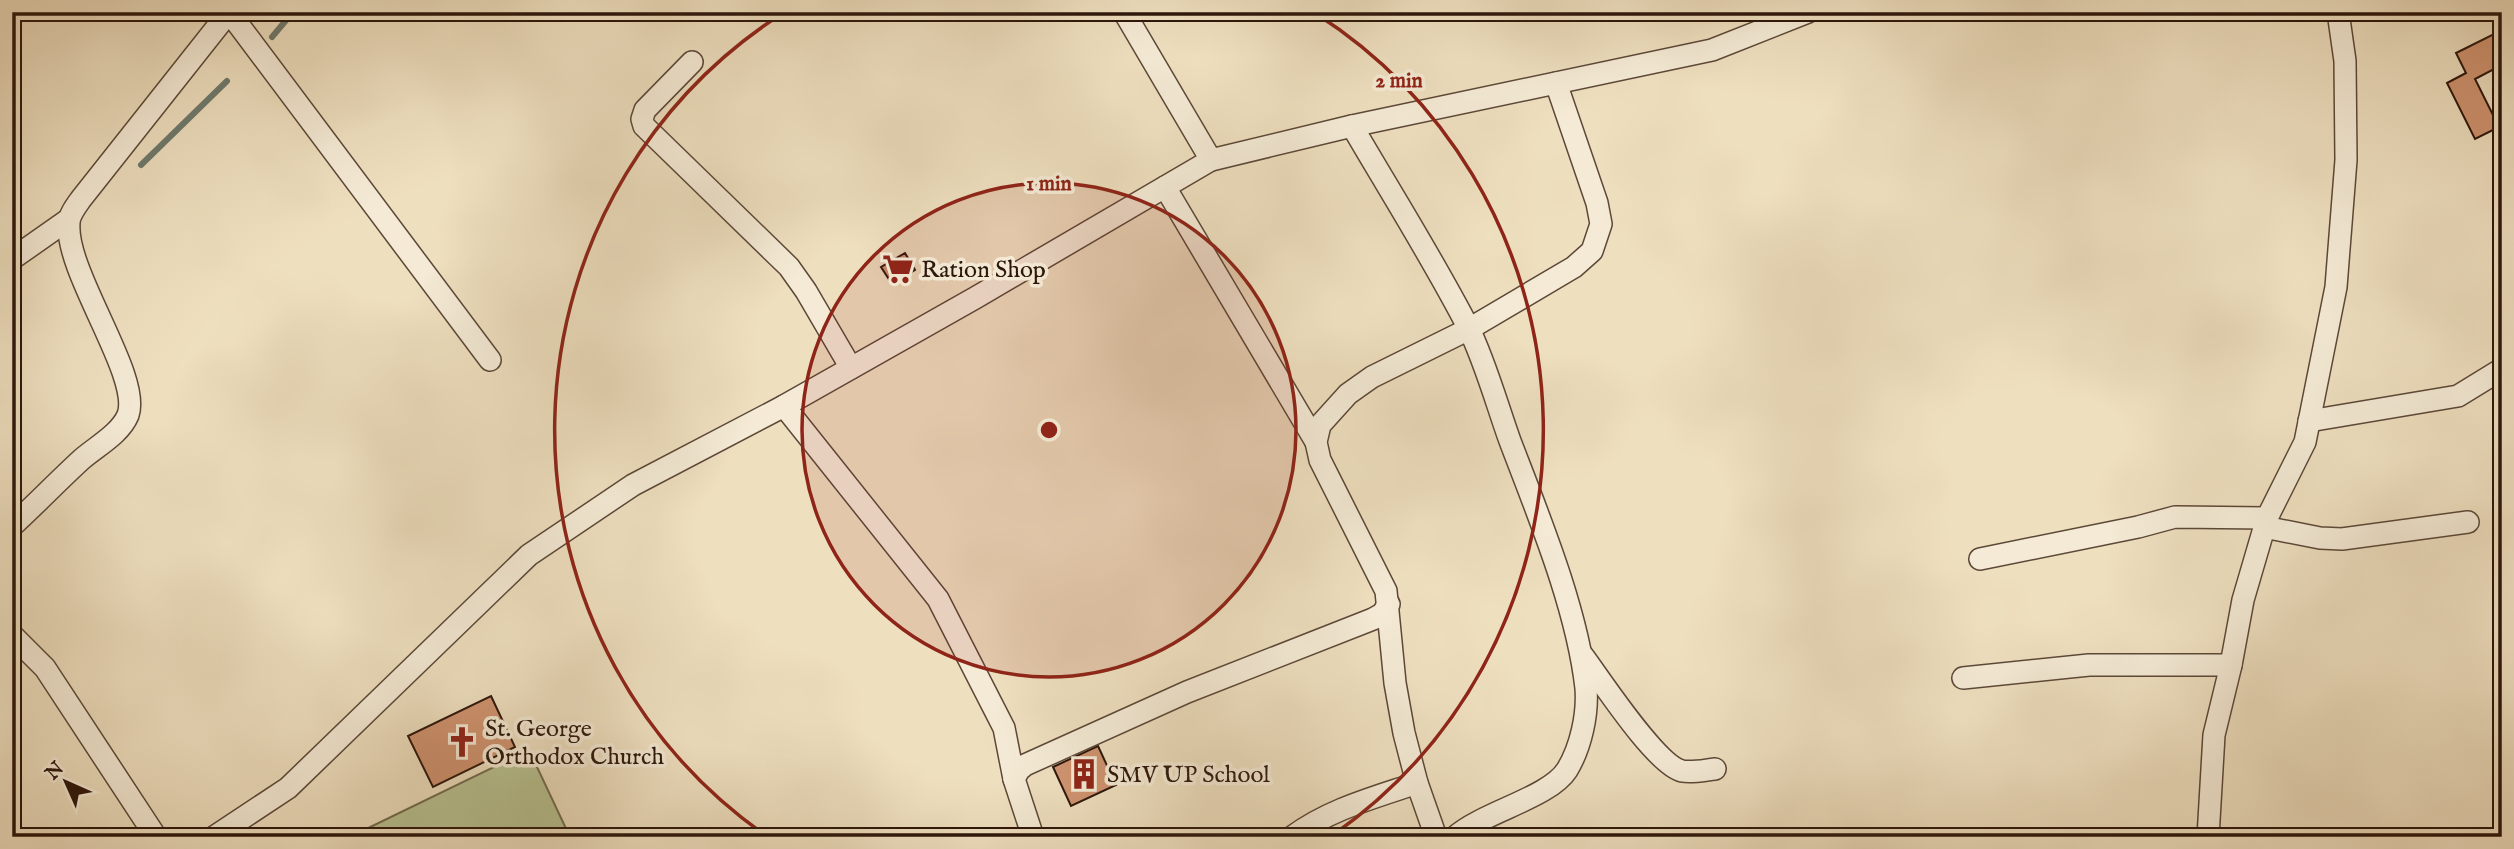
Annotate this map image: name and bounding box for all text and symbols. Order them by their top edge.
text: 2 min [1375,68,1423,95]
text: 1 min [1026,171,1072,198]
supermarket icon: Ration Shop [881,252,915,286]
place label: Ration Shop [921,255,1046,286]
centre of rings [1037,418,1061,442]
place label: St. George Orthodox Church [485,714,664,773]
church icon: St. George Orthodox Church [445,725,479,759]
north arrow [32,748,102,818]
text: N [40,757,70,786]
building icon: SMV UP School [1067,757,1101,791]
place label: SMV UP School [1107,760,1270,791]

